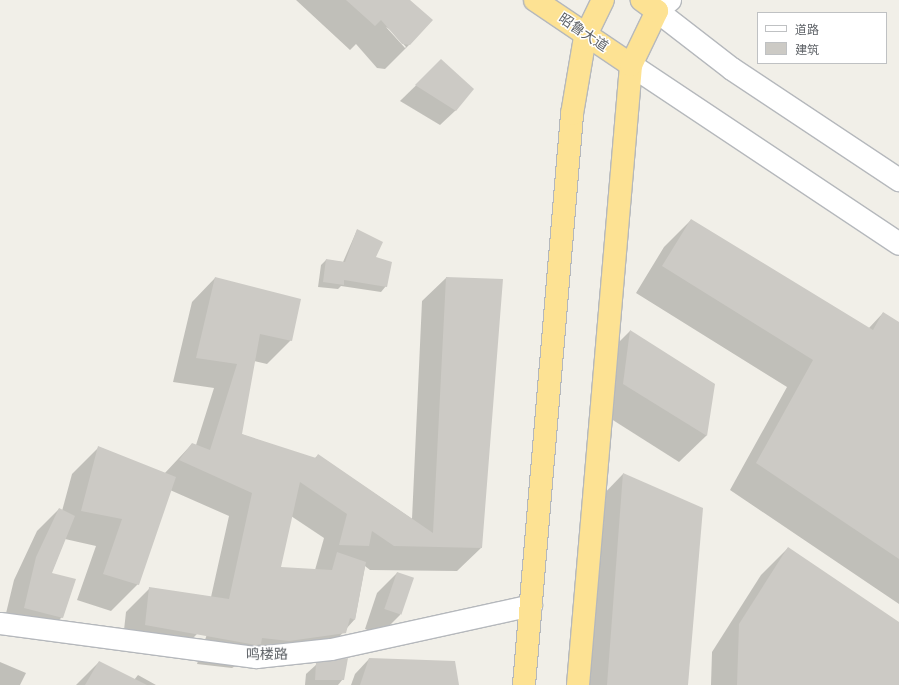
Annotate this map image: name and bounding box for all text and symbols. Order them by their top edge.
street label: 昭鲁大道 [555,10,611,56]
legend [757,12,887,64]
text: 道路 [795,23,819,37]
text: 建筑 [795,43,819,57]
street label: 鸣楼路 [246,646,288,664]

